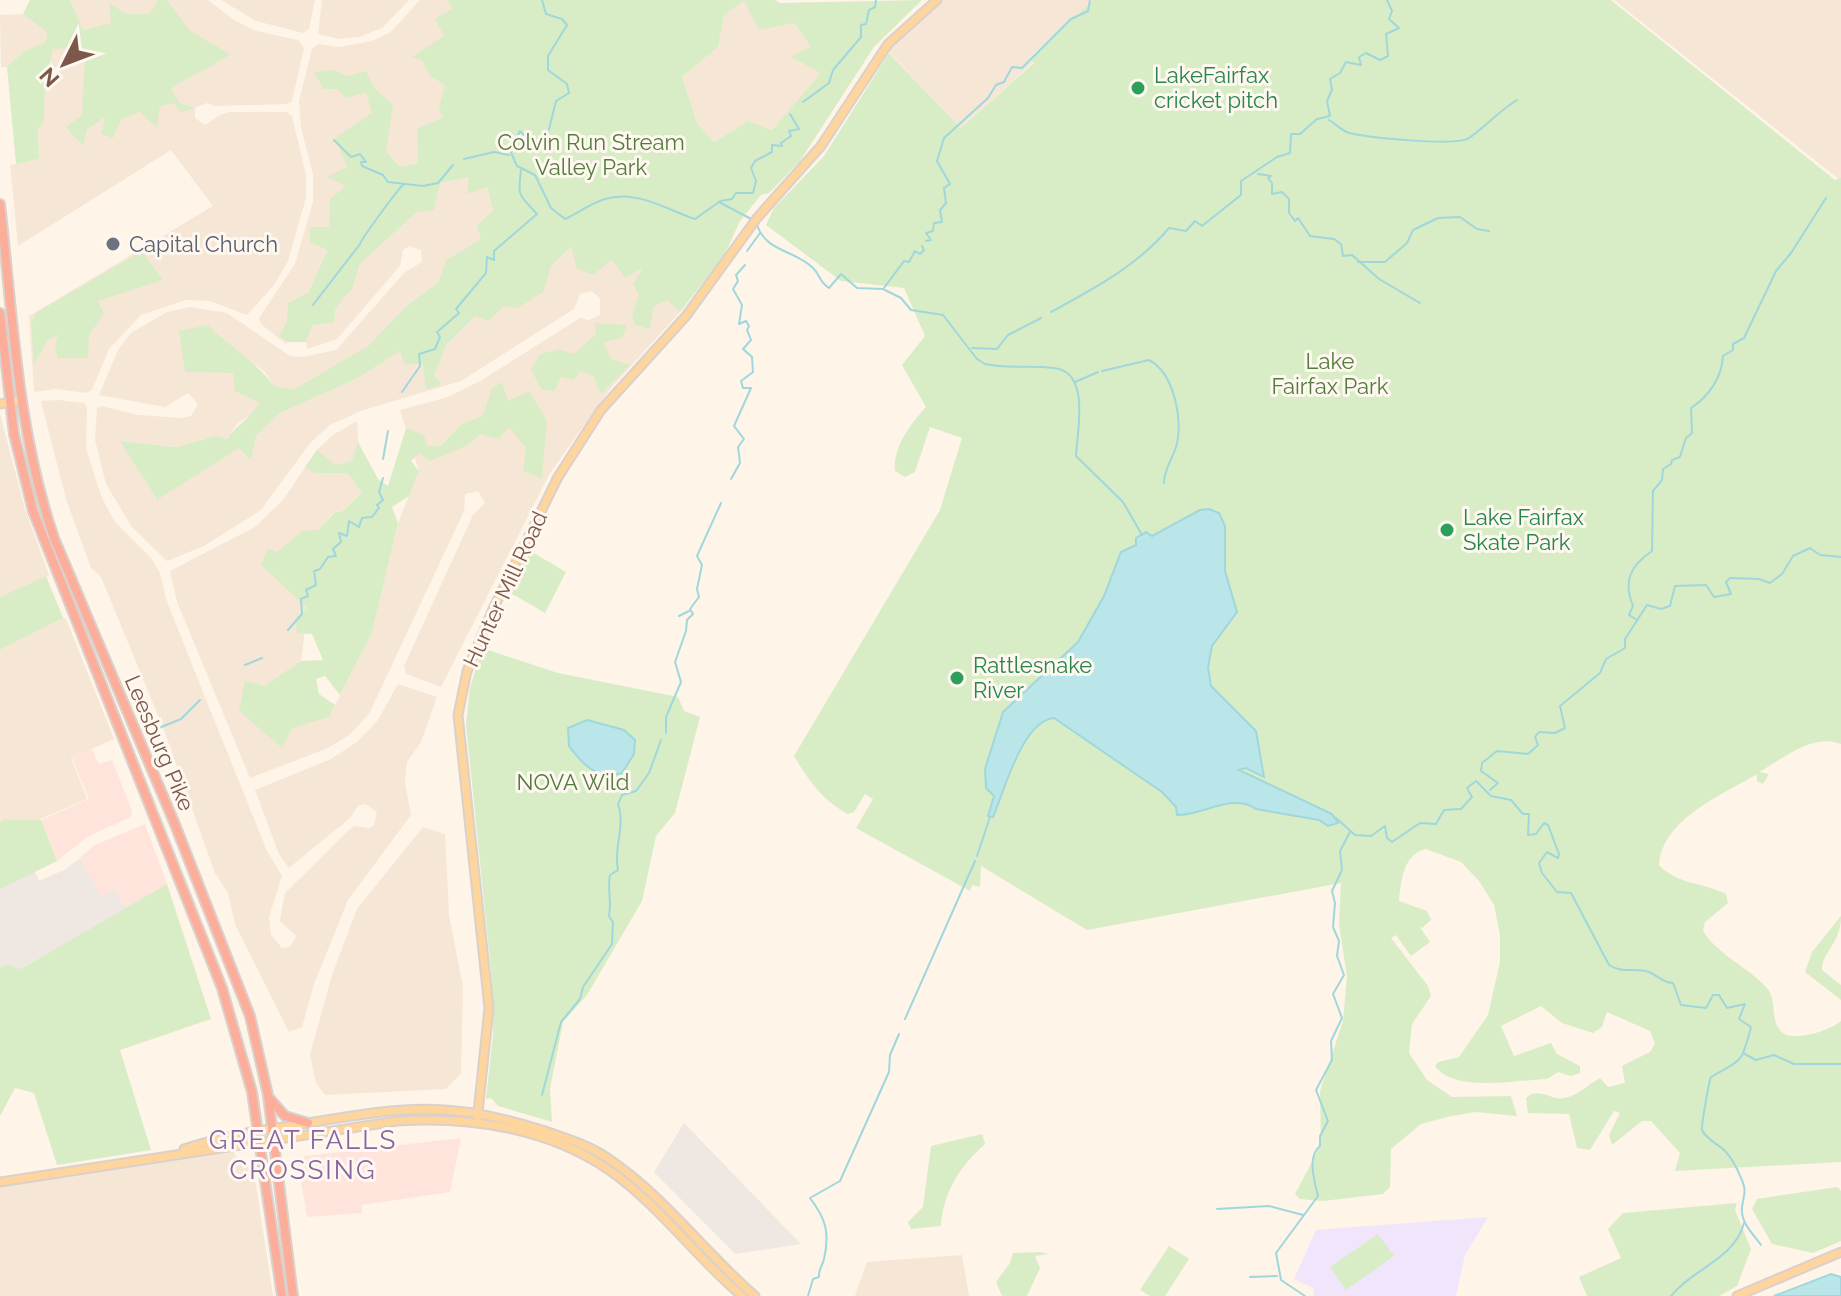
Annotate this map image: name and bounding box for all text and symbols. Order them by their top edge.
north arrow [24,24,104,104]
text: N [34,62,64,92]
place label: LakeFairfax cricket pitch [1154,62,1278,113]
marker: LakeFairfax cricket pitch [1129,79,1147,97]
park label: Colvin Run Stream Valley Park [497,129,685,180]
place label: Capital Church [129,231,278,257]
marker: Capital Church [104,235,122,253]
park label: Lake Fairfax Park [1272,348,1389,399]
place label: Lake Fairfax Skate Park [1463,504,1584,555]
street label: Hunter Mill Road [458,507,552,671]
marker: Lake Fairfax Skate Park [1438,521,1456,539]
place label: Rattlesnake River [973,652,1092,703]
marker: Rattlesnake River [948,669,966,687]
street label: Leesburg Pike [120,671,200,815]
park label: NOVA Wild [516,769,630,795]
district label: GREAT FALLS CROSSING [209,1125,397,1185]

